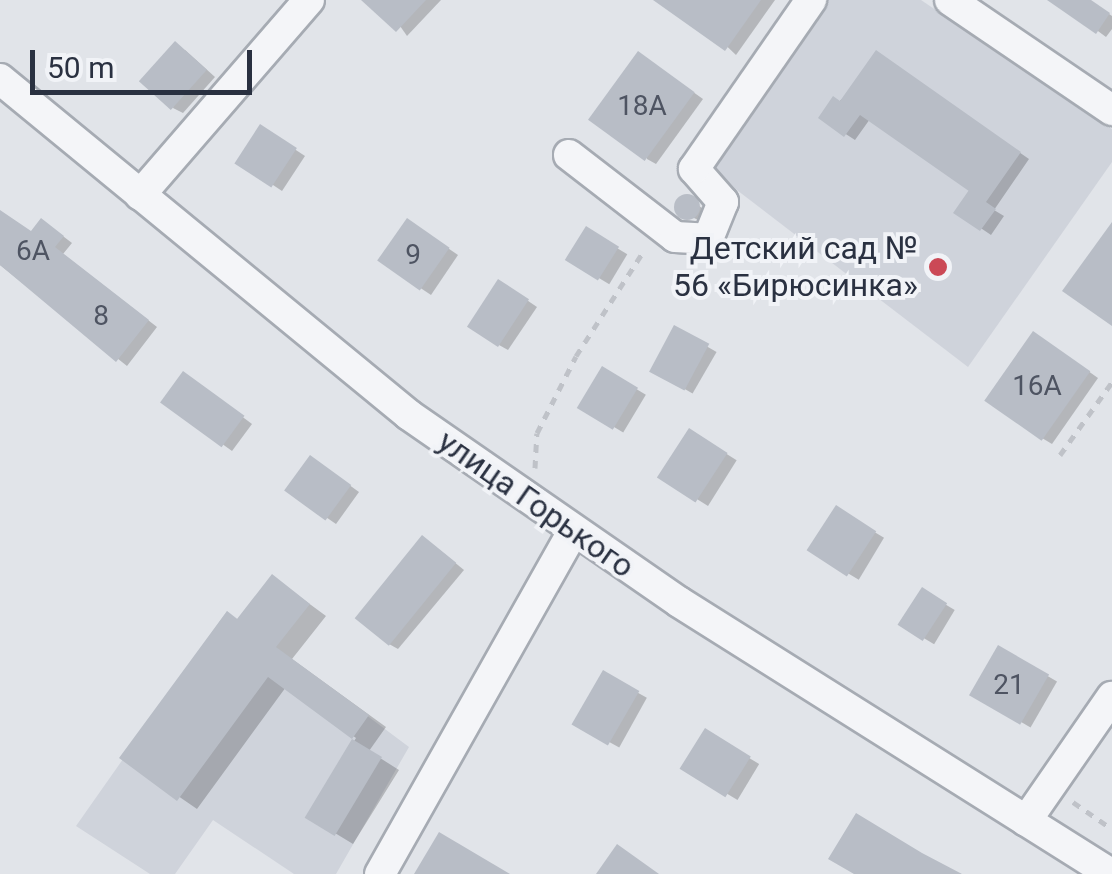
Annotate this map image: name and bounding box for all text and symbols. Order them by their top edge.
scale bar [35,30,258,92]
text: 50 m [47,50,114,85]
house number: 18А [617,89,667,123]
place label: Детский сад № 56 «Бирюсинка» [673,230,918,305]
house number: 6А [16,234,50,268]
house number: 9 [405,238,421,272]
marker: Детский сад № 56 «Бирюсинка» [927,256,949,278]
house number: 8 [93,299,109,333]
house number: 16А [1012,369,1062,403]
street label: улица Горького [430,422,642,586]
house number: 21 [993,668,1025,702]

